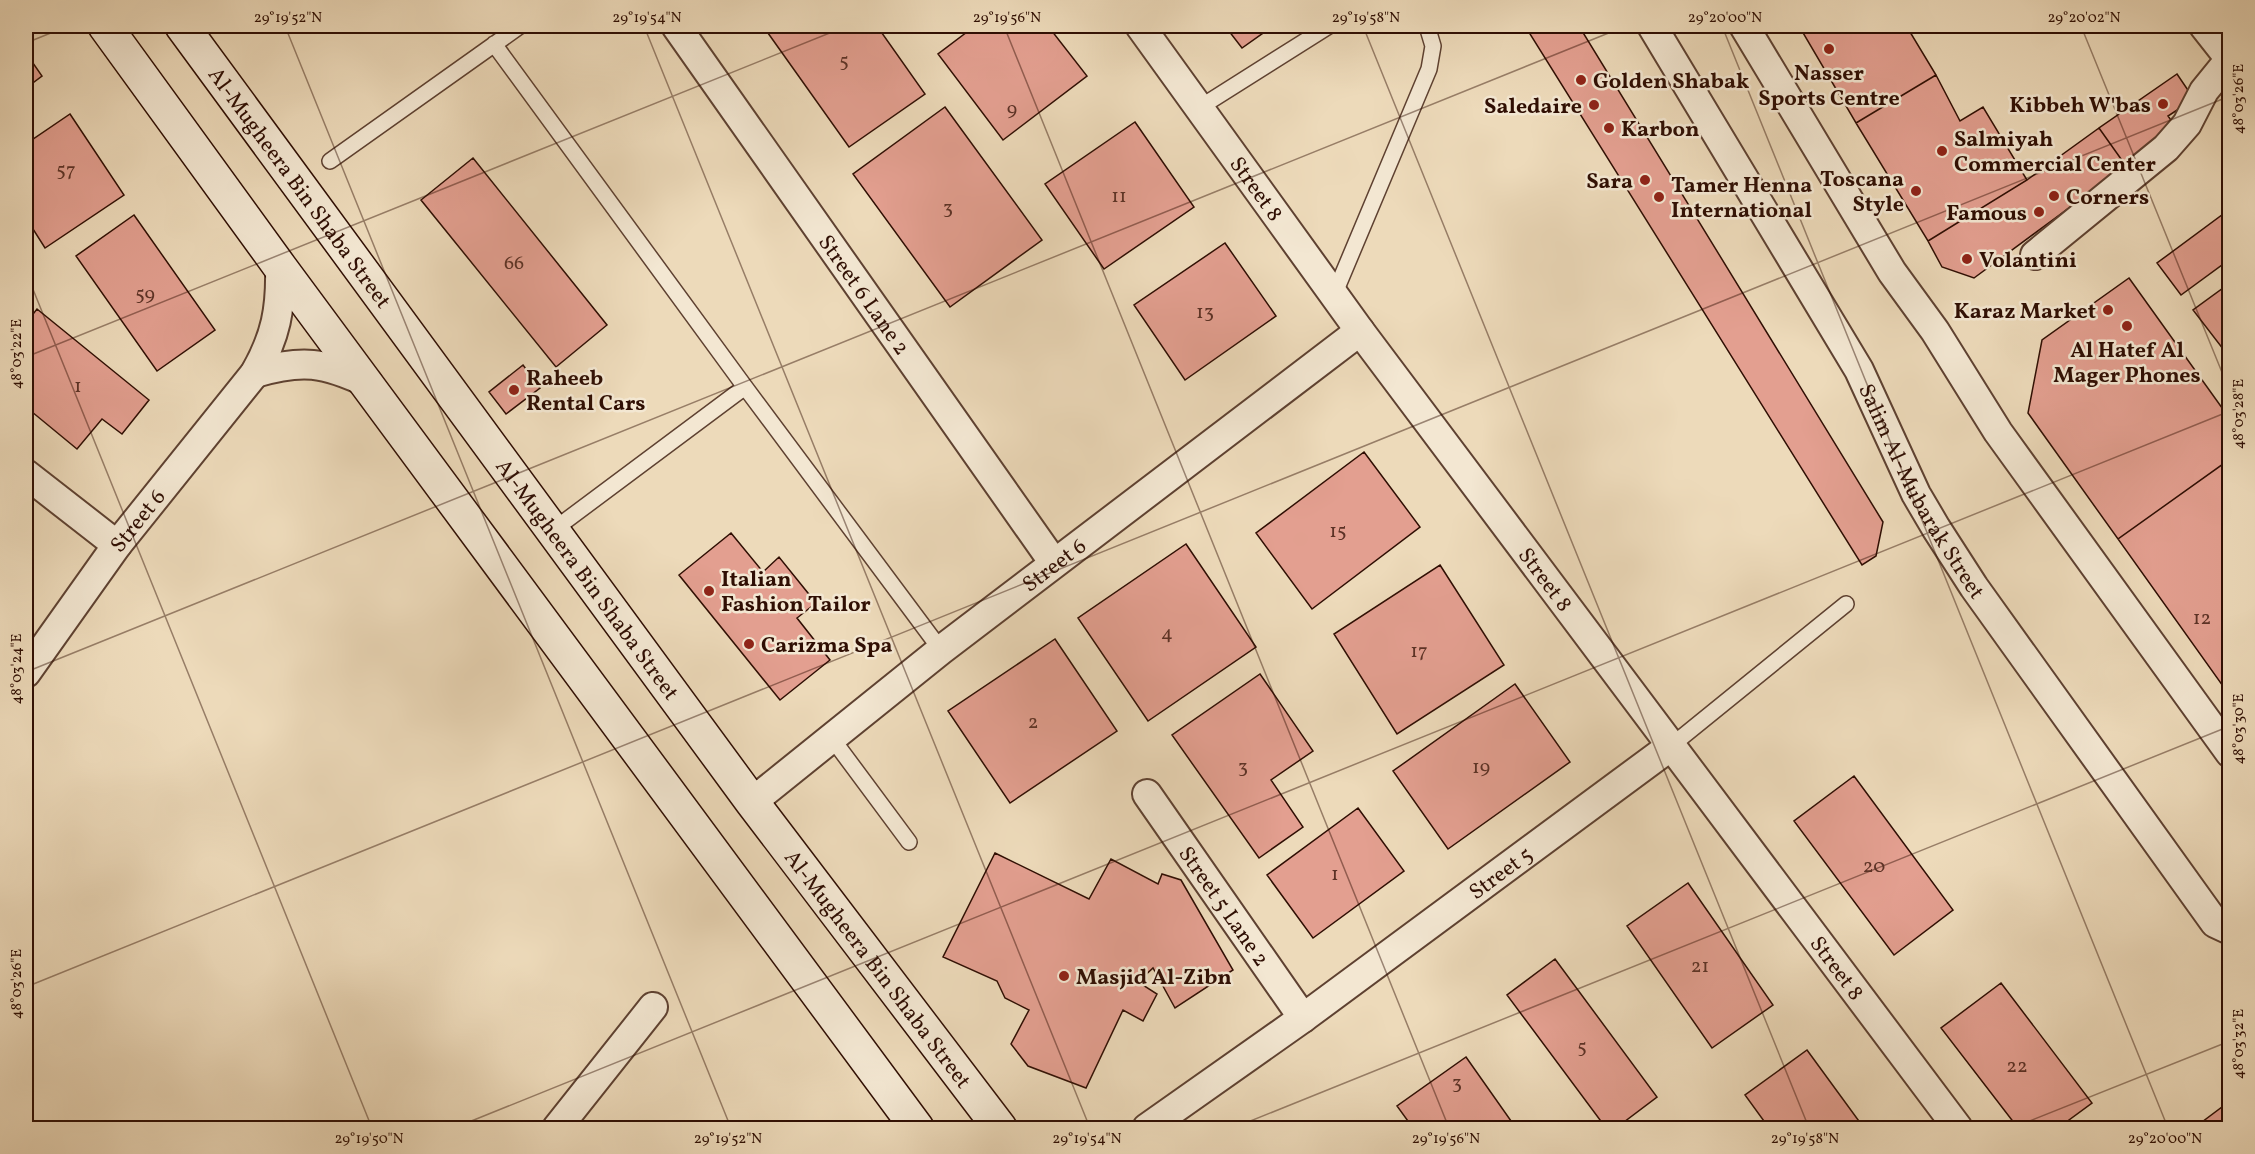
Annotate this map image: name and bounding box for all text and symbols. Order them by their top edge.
text: 29°19'52"N [254,8,322,29]
text: 29°19'54"N [612,8,682,29]
text: 29°19'56"N [973,8,1041,29]
text: 29°19'58"N [1332,8,1400,29]
text: 29°20'00"N [1688,8,1762,29]
text: 29°20'02"N [2047,8,2121,29]
marker: Nasser Sports Centre [1822,42,1836,56]
house number: 5 [839,48,849,76]
place label: Nasser Sports Centre [1758,59,1900,115]
street label: Al-Mugheera Bin Shaba Street [199,62,398,316]
text: 48°03'26"E [2229,64,2250,134]
place label: Golden Shabak [1593,67,1749,98]
marker: Golden Shabak [1574,73,1588,87]
place label: Kibbeh W'bas [2009,91,2151,122]
place label: Saledaire [1484,92,1582,123]
house number: 9 [1007,96,1017,124]
marker: Kibbeh W'bas [2156,97,2170,111]
marker: Saledaire [1587,98,1601,112]
place label: Karbon [1621,115,1700,146]
marker: Karbon [1602,121,1616,135]
place label: Salmiyah Commercial Center [1954,125,2157,181]
marker: Salmiyah Commercial Center [1935,144,1949,158]
street label: Street 8 [1221,151,1289,228]
house number: 57 [56,157,76,185]
place label: Toscana Style [1820,165,1904,221]
place label: Sara [1586,167,1633,198]
place label: Tamer Henna International [1671,171,1812,227]
marker: Sara [1638,173,1652,187]
house number: 11 [1111,183,1127,211]
place label: Corners [2066,183,2149,214]
marker: Toscana Style [1909,184,1923,198]
marker: Corners [2047,189,2061,203]
marker: Tamer Henna International [1652,190,1666,204]
house number: 3 [943,195,953,223]
place label: Famous [1946,199,2027,230]
marker: Famous [2032,205,2046,219]
street label: Street 6 Lane 2 [810,229,916,362]
place label: Volantini [1979,246,2077,277]
house number: 66 [504,250,524,278]
marker: Volantini [1960,252,1974,266]
house number: 59 [135,281,155,309]
place label: Karaz Market [1954,297,2096,328]
house number: 13 [1196,299,1214,327]
marker: Karaz Market [2101,303,2115,317]
text: 48°03'22"E [7,319,28,389]
marker: Al Hatef Al Mager Phones [2120,319,2134,333]
place label: Al Hatef Al Mager Phones [2053,336,2201,392]
place label: Raheeb Rental Cars [526,364,646,420]
house number: 1 [74,373,82,401]
street label: Salim Al-Mubarak Street [1849,379,1991,607]
text: 48°03'28"E [2229,379,2250,449]
marker: Raheeb Rental Cars [507,383,521,397]
street label: Al-Mugheera Bin Shaba Street [487,453,685,708]
street label: Street 6 [104,483,174,560]
house number: 15 [1329,518,1347,546]
street label: Street 6 [1017,532,1094,601]
street label: Street 8 [1510,542,1578,619]
place label: Italian Fashion Tailor [721,565,871,621]
marker: Italian Fashion Tailor [702,584,716,598]
house number: 12 [2193,605,2211,633]
house number: 4 [1161,620,1173,648]
place label: Carizma Spa [761,631,892,662]
text: 48°03'24"E [7,634,28,705]
marker: Carizma Spa [742,637,756,651]
house number: 17 [1410,638,1428,666]
text: 48°03'30"E [2229,693,2250,765]
house number: 2 [1028,709,1038,737]
house number: 3 [1238,754,1248,782]
house number: 19 [1472,754,1490,782]
street label: Street 5 [1463,840,1540,908]
street label: Street 5 Lane 2 [1170,841,1275,973]
street label: Al-Mugheera Bin Shaba Street [776,844,978,1096]
house number: 20 [1863,853,1885,881]
house number: 1 [1331,861,1339,889]
street label: Street 8 [1801,931,1870,1008]
text: 48°03'26"E [7,949,28,1019]
house number: 21 [1691,953,1709,981]
place label: Masjid Al-Zibn [1076,963,1232,994]
marker: Masjid Al-Zibn [1057,969,1071,983]
text: 48°03'32"E [2229,1009,2250,1079]
house number: 5 [1577,1034,1587,1062]
house number: 22 [2006,1053,2028,1081]
house number: 3 [1452,1070,1462,1098]
text: 29°19'50"N [334,1129,404,1150]
text: 29°19'52"N [694,1129,762,1150]
text: 29°19'54"N [1052,1129,1122,1150]
text: 29°19'56"N [1412,1129,1480,1150]
text: 29°19'58"N [1771,1129,1839,1150]
text: 29°20'00"N [2128,1129,2202,1150]

